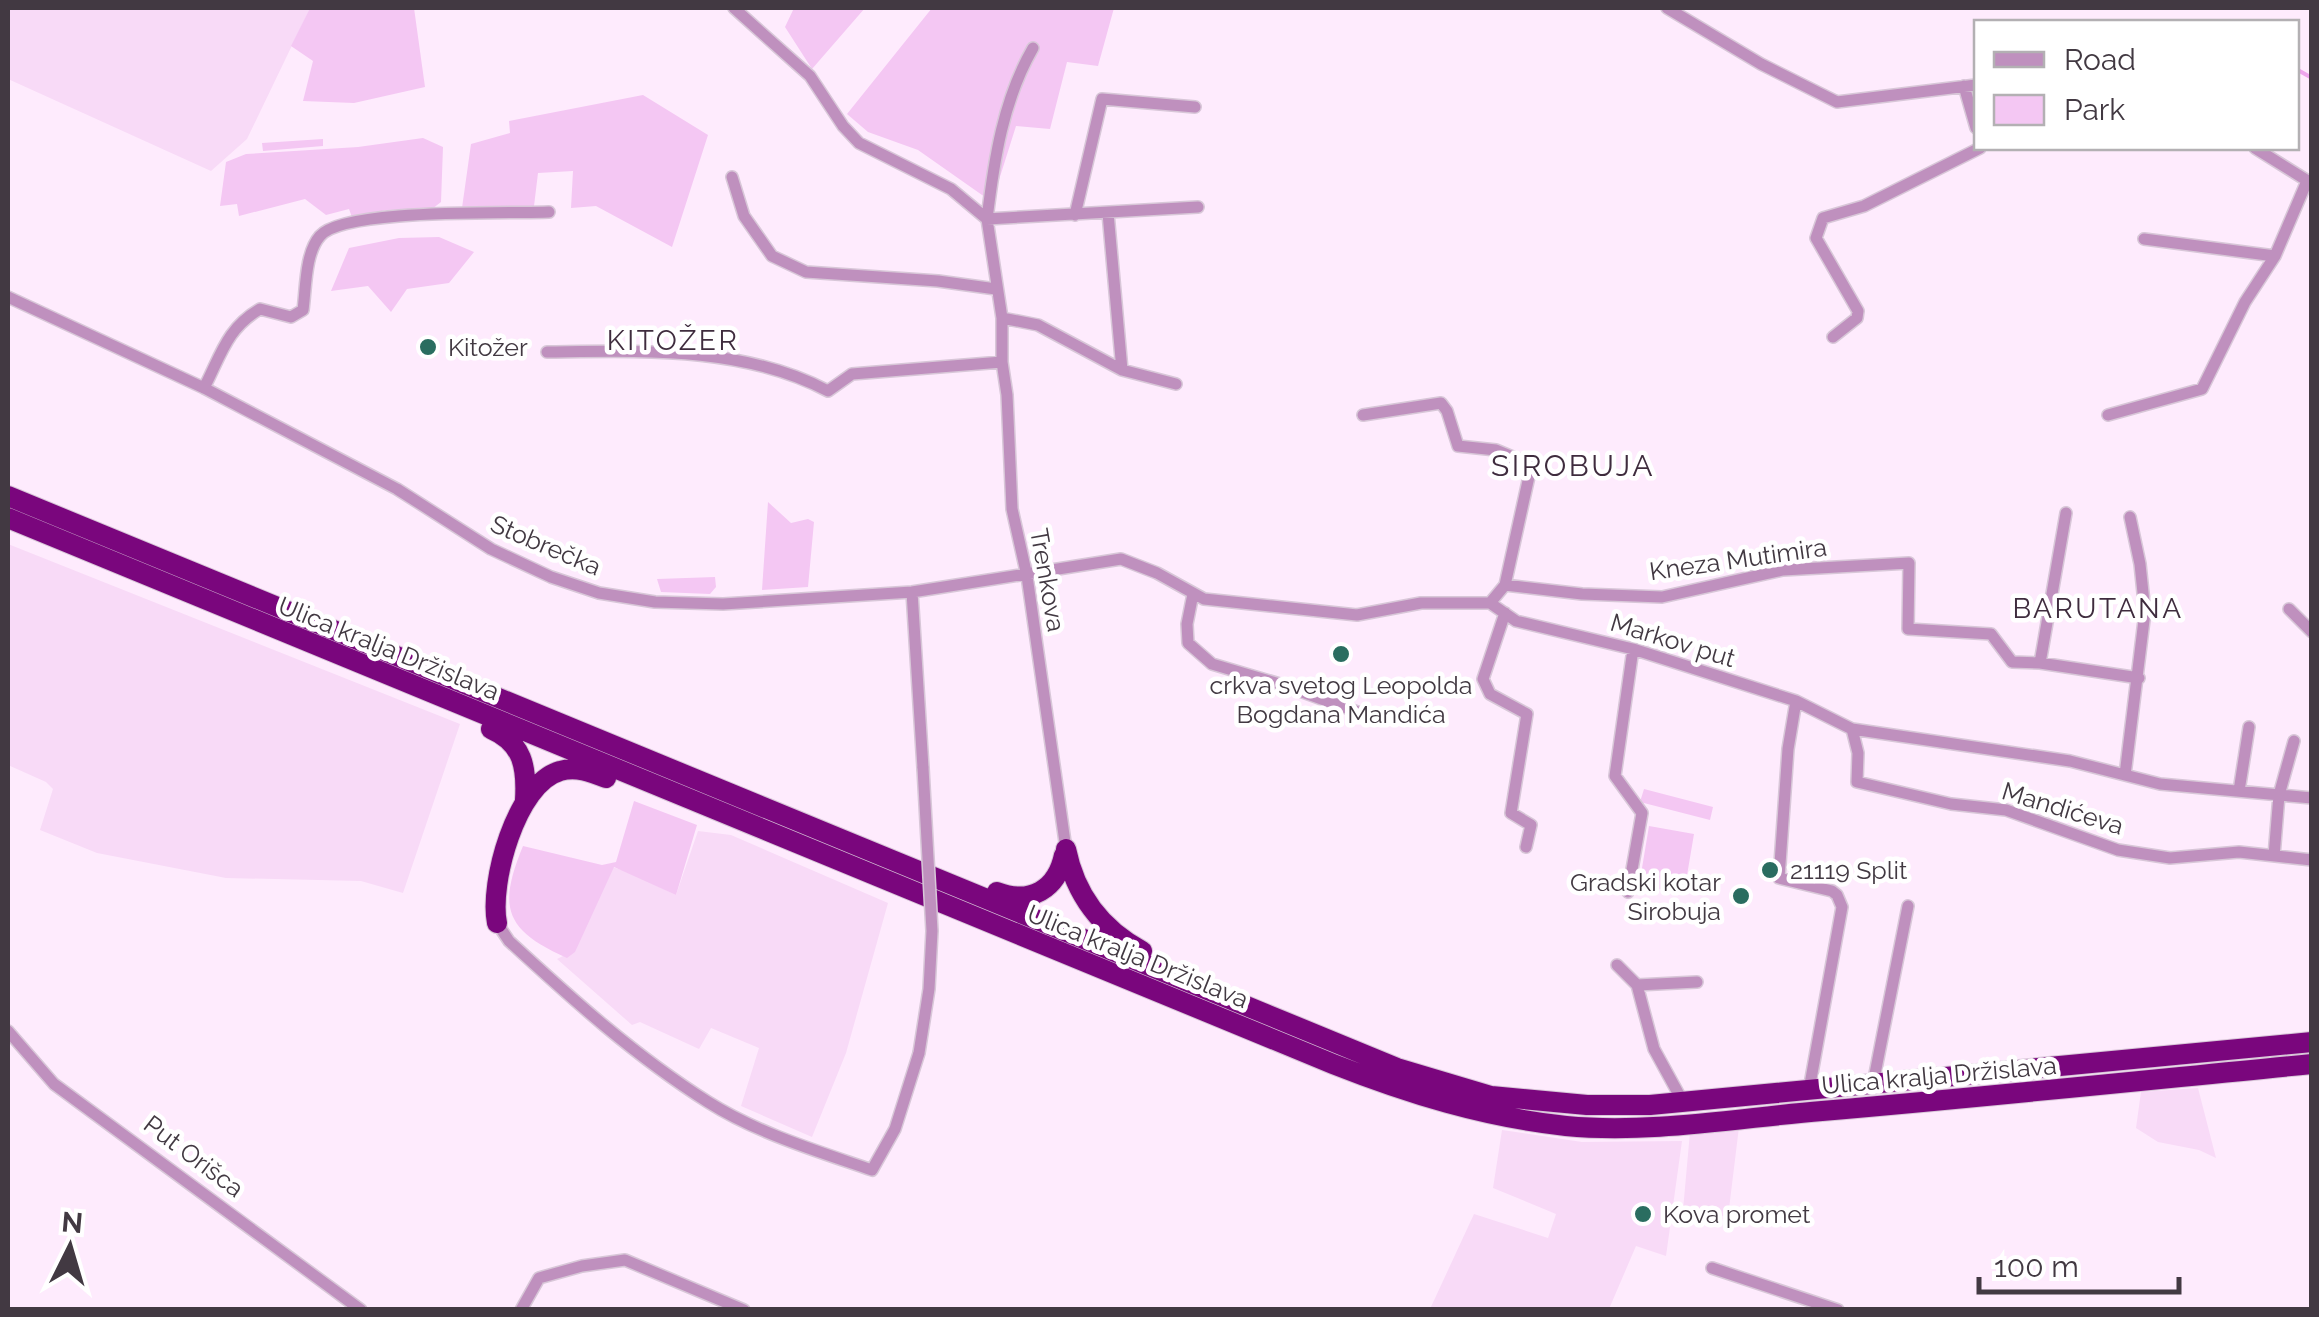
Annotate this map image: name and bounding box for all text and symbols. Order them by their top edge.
legend [1974,20,2299,150]
text: Road [2064,42,2136,77]
text: Park [2064,92,2125,127]
district label: KITOŽER [607,324,739,357]
place label: Kitožer [448,332,528,362]
marker: Kitožer [417,336,439,358]
district label: SIROBUJA [1491,448,1655,483]
street label: Stobrečka [486,508,606,582]
street label: Trenkova [1024,526,1072,634]
street label: Kneza Mutimira [1647,532,1829,586]
street label: Ulica kralja Držislava [274,590,504,706]
district label: BARUTANA [2012,592,2184,625]
street label: Markov put [1607,607,1740,673]
marker: crkva svetog Leopolda Bogdana Mandića [1330,643,1352,665]
place label: crkva svetog Leopolda Bogdana Mandića [1210,670,1472,729]
street label: Mandićeva [1999,775,2127,841]
place label: 21119 Split [1790,855,1908,885]
marker: 21119 Split [1759,859,1781,881]
place label: Gradski kotar Sirobuja [1570,867,1721,926]
marker: Gradski kotar Sirobuja [1730,885,1752,907]
street label: Ulica kralja Držislava [1023,898,1253,1014]
street label: Ulica kralja Držislava [1820,1050,2058,1100]
street label: Put Orišca [138,1109,250,1203]
north arrow [20,1197,120,1297]
place label: Kova promet [1663,1199,1811,1229]
marker: Kova promet [1632,1203,1654,1225]
text: N [60,1205,84,1240]
scale bar [1979,1232,2179,1294]
text: 100 m [1994,1249,2079,1284]

